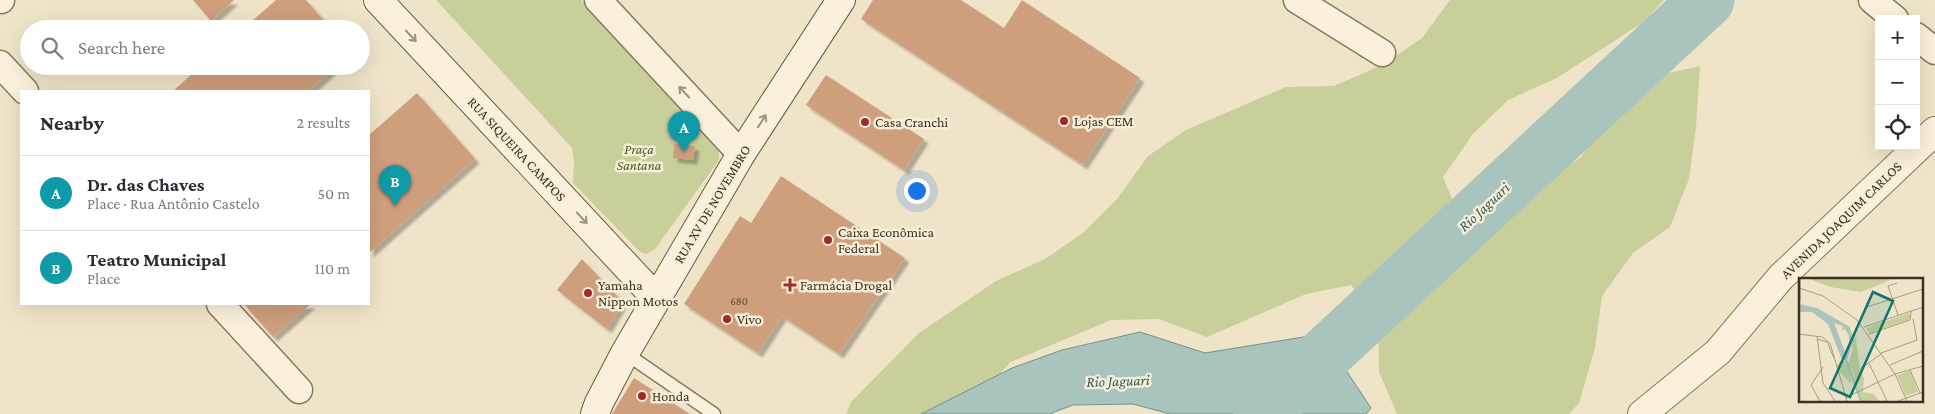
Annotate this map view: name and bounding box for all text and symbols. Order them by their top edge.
map controls [1875,15,1920,150]
button: + [1875,15,1920,60]
search box [20,20,370,75]
one-way arrow [406,29,417,42]
icon: search [38,34,66,62]
text: Search here [78,37,165,58]
button: − [1875,60,1920,105]
one-way arrow [679,86,690,99]
street label: RUA SIQUEIRA CAMPOS [465,94,570,205]
button: locate [1875,105,1920,150]
text: Nearby [40,111,104,135]
pin: A [668,111,700,152]
place label: Lojas CEM [1074,113,1133,130]
text: 2 results [297,114,350,131]
place label: Casa Cranchi [875,114,948,130]
one-way arrow [758,115,768,129]
marker: Lojas CEM [1058,115,1070,127]
marker: Casa Cranchi [859,116,871,128]
park label: Praça Santana [617,141,662,173]
street label: RUA XV DE NOVEMBRO [670,142,754,266]
street label: AVENIDA JOAQUIM CARLOS [1777,158,1905,282]
pin: B [379,165,411,206]
text: Dr. das Chaves [87,174,204,195]
your location [904,178,930,204]
water label: Rio Jaguari [1455,179,1514,235]
text: A [51,185,61,202]
text: 50 m [318,185,350,202]
text: Place · Rua Antônio Castelo [87,195,260,212]
one-way arrow [576,212,588,225]
place label: Caixa Econômica Federal [838,224,934,256]
marker: Caixa Econômica Federal [822,234,834,246]
text: Teatro Municipal [87,249,226,270]
text: B [51,260,61,277]
text: 110 m [314,260,350,277]
text: Place [87,270,120,287]
place label: Yamaha Nippon Motos [598,277,678,309]
place label: Farmácia Drogal [800,277,892,293]
inset map [1799,278,1922,402]
marker: Farmácia Drogal [784,279,796,291]
marker: Yamaha Nippon Motos [582,287,594,299]
house number: 680 [730,295,748,307]
place label: Vivo [737,311,762,327]
marker: Vivo [721,313,733,325]
water label: Rio Jaguari [1086,372,1151,391]
place label: Honda [652,388,690,404]
marker: Honda [636,390,648,402]

